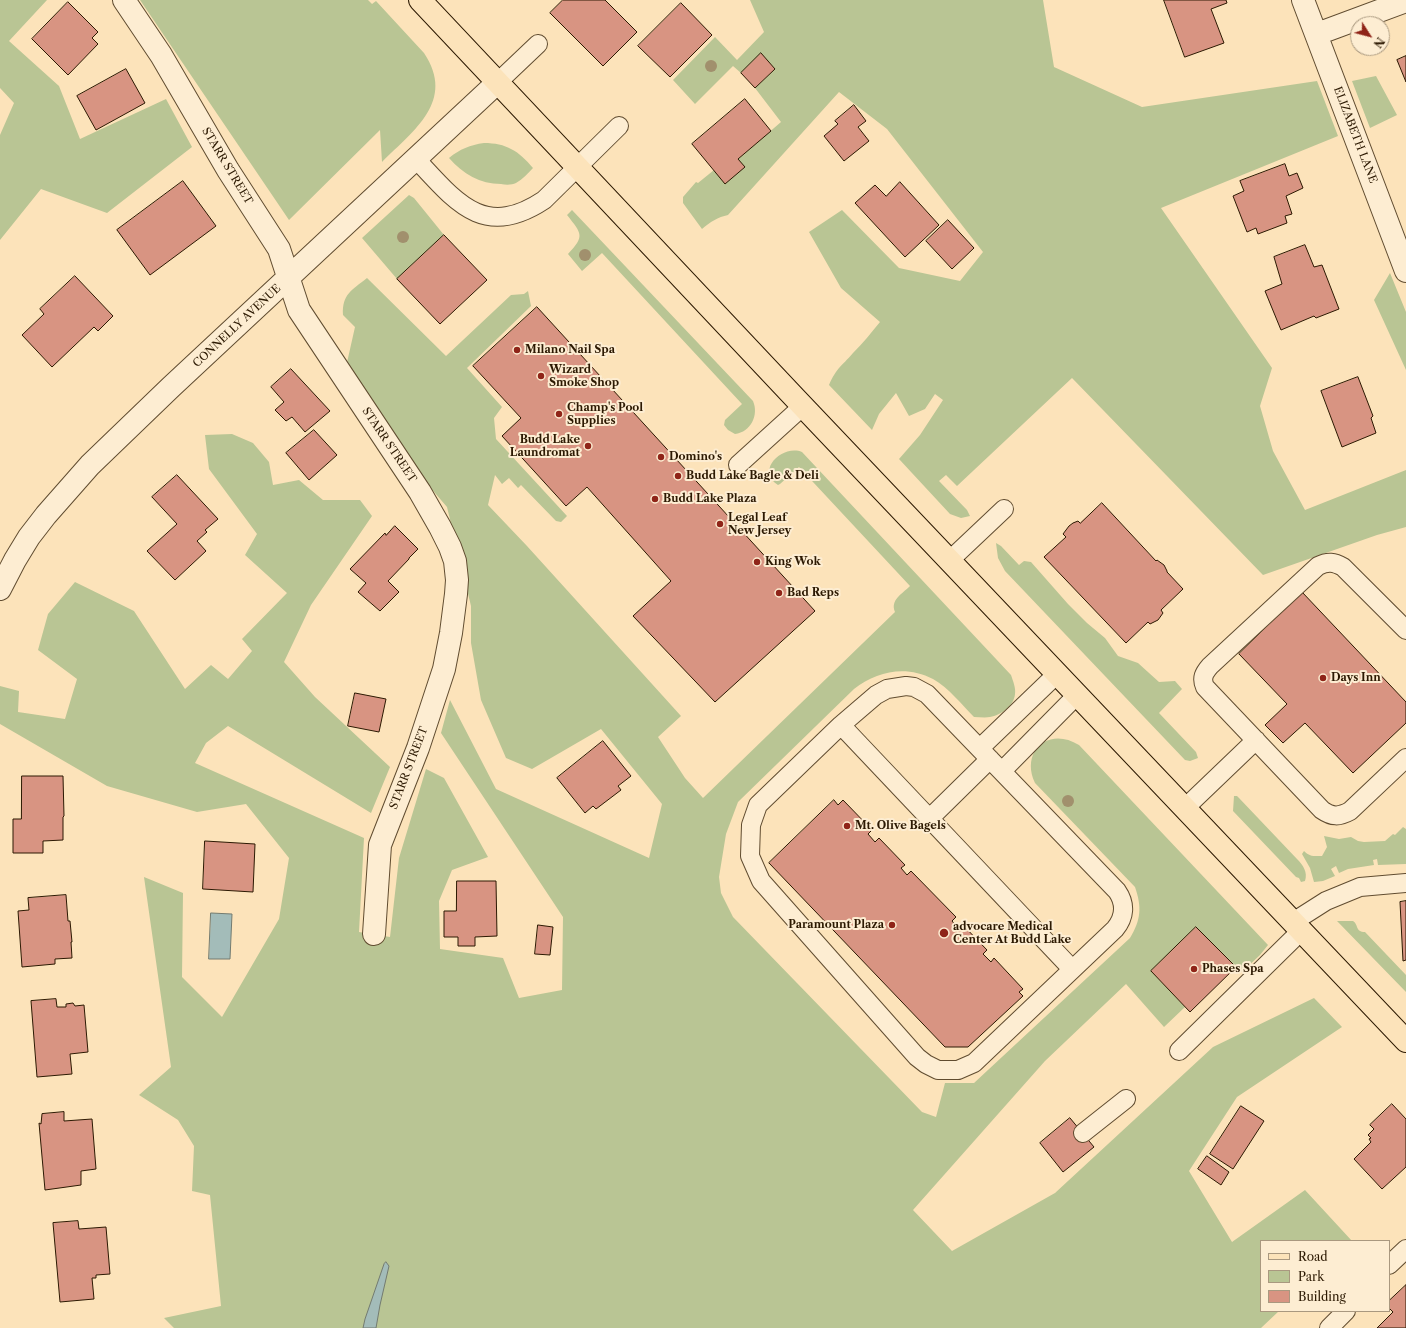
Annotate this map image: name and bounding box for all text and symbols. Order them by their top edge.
north arrow [1350,16,1390,56]
text: N [1370,34,1387,50]
street label: ELIZABETH LANE [1330,85,1380,185]
street label: STARR STREET [199,125,255,207]
street label: CONNELLY AVENUE [190,282,284,370]
place label: Milano Nail Spa [525,343,615,357]
marker: Milano Nail Spa [512,345,522,355]
place label: Wizard Smoke Shop [549,363,619,389]
marker: Wizard Smoke Shop [536,371,546,381]
place label: Champ's Pool Supplies [567,401,643,427]
street label: STARR STREET [359,405,419,485]
marker: Champ's Pool Supplies [554,409,564,419]
place label: Budd Lake Laundromat [510,433,580,459]
marker: Budd Lake Laundromat [583,441,593,451]
place label: Domino's [669,450,722,464]
marker: Domino's [656,452,666,462]
place label: Budd Lake Bagle & Deli [686,469,819,483]
marker: Budd Lake Bagle & Deli [673,471,683,481]
place label: Budd Lake Plaza [663,492,757,506]
marker: Budd Lake Plaza [650,494,660,504]
place label: Legal Leaf New Jersey [728,511,791,537]
marker: Legal Leaf New Jersey [715,519,725,529]
place label: King Wok [765,555,821,569]
marker: King Wok [752,557,762,567]
place label: Bad Reps [787,586,839,600]
marker: Bad Reps [774,588,784,598]
place label: Days Inn [1331,671,1381,685]
marker: Days Inn [1318,673,1328,683]
street label: STARR STREET [387,725,431,811]
place label: Mt. Olive Bagels [855,819,946,833]
marker: Mt. Olive Bagels [842,821,852,831]
place label: Paramount Plaza [788,918,884,932]
marker: Paramount Plaza [887,920,897,930]
place label: advocare Medical Center At Budd Lake [953,920,1071,946]
marker: advocare Medical Center At Budd Lake [938,927,950,939]
place label: Phases Spa [1202,962,1264,976]
marker: Phases Spa [1189,964,1199,974]
legend [1260,1240,1390,1312]
text: Road [1298,1249,1328,1264]
text: Park [1298,1269,1324,1284]
text: Building [1298,1289,1346,1304]

